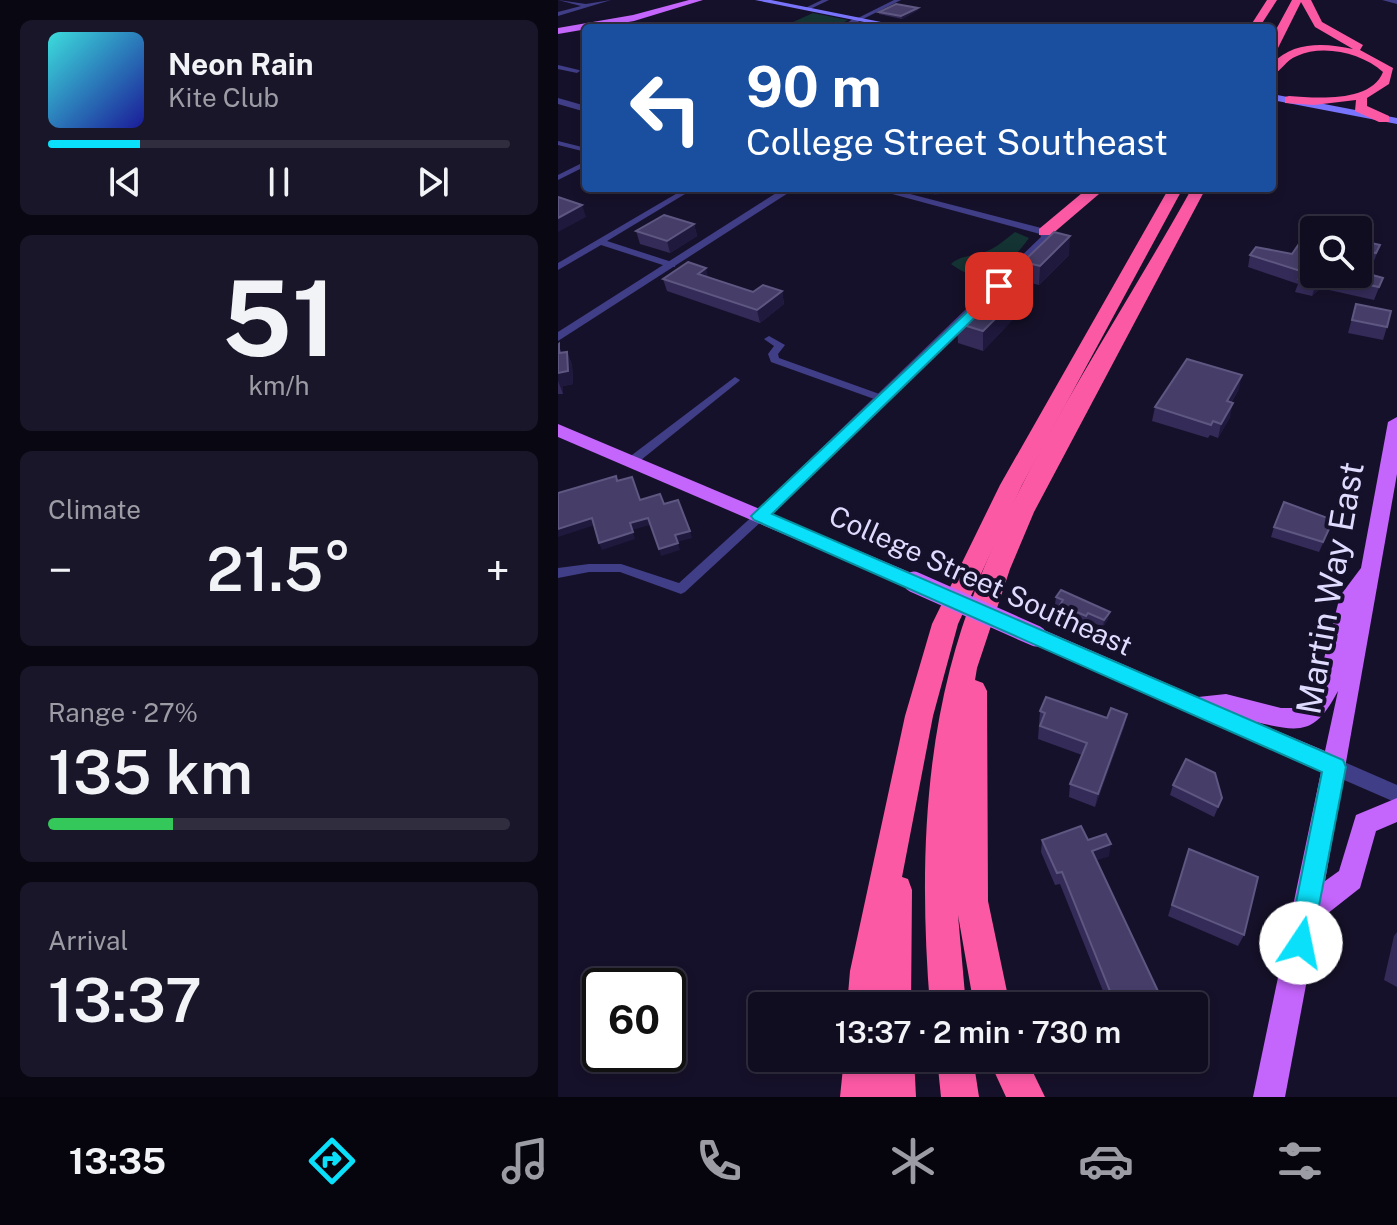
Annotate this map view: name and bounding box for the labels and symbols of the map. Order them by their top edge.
pin [965,252,1033,320]
street label: Martin Way East [1288,459,1372,717]
street label: College Street Southeast [824,498,1138,662]
position arrow [1259,901,1343,985]
speed limit sign: 60 [582,968,686,1072]

